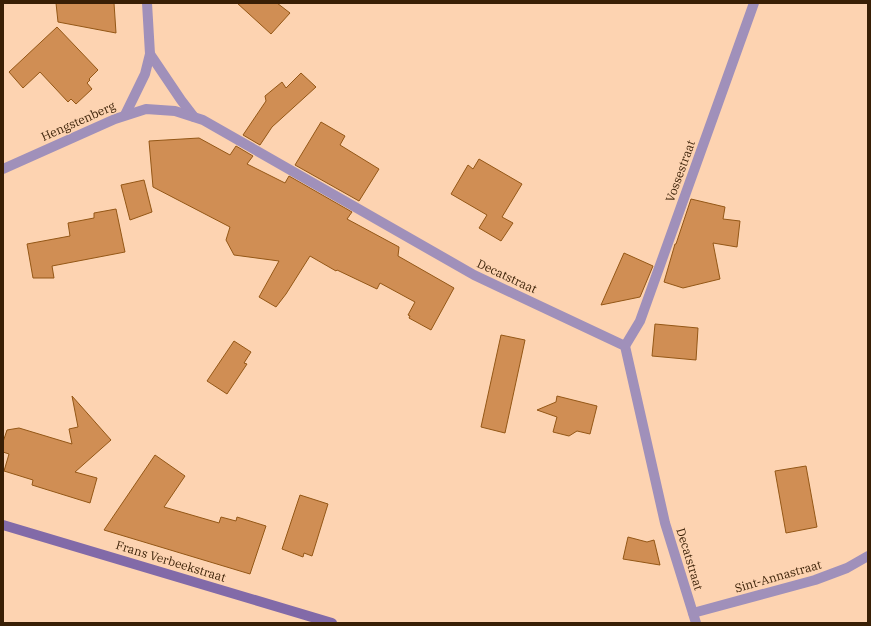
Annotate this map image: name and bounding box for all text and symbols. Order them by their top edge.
street label: Hengstenberg [39,98,118,144]
street label: Vossestraat [662,138,698,204]
street label: Decatstraat [475,256,539,296]
street label: Decatstraat [673,526,707,592]
street label: Frans Verbeekstraat [114,537,228,585]
street label: Sint-Annastraat [733,556,823,596]

